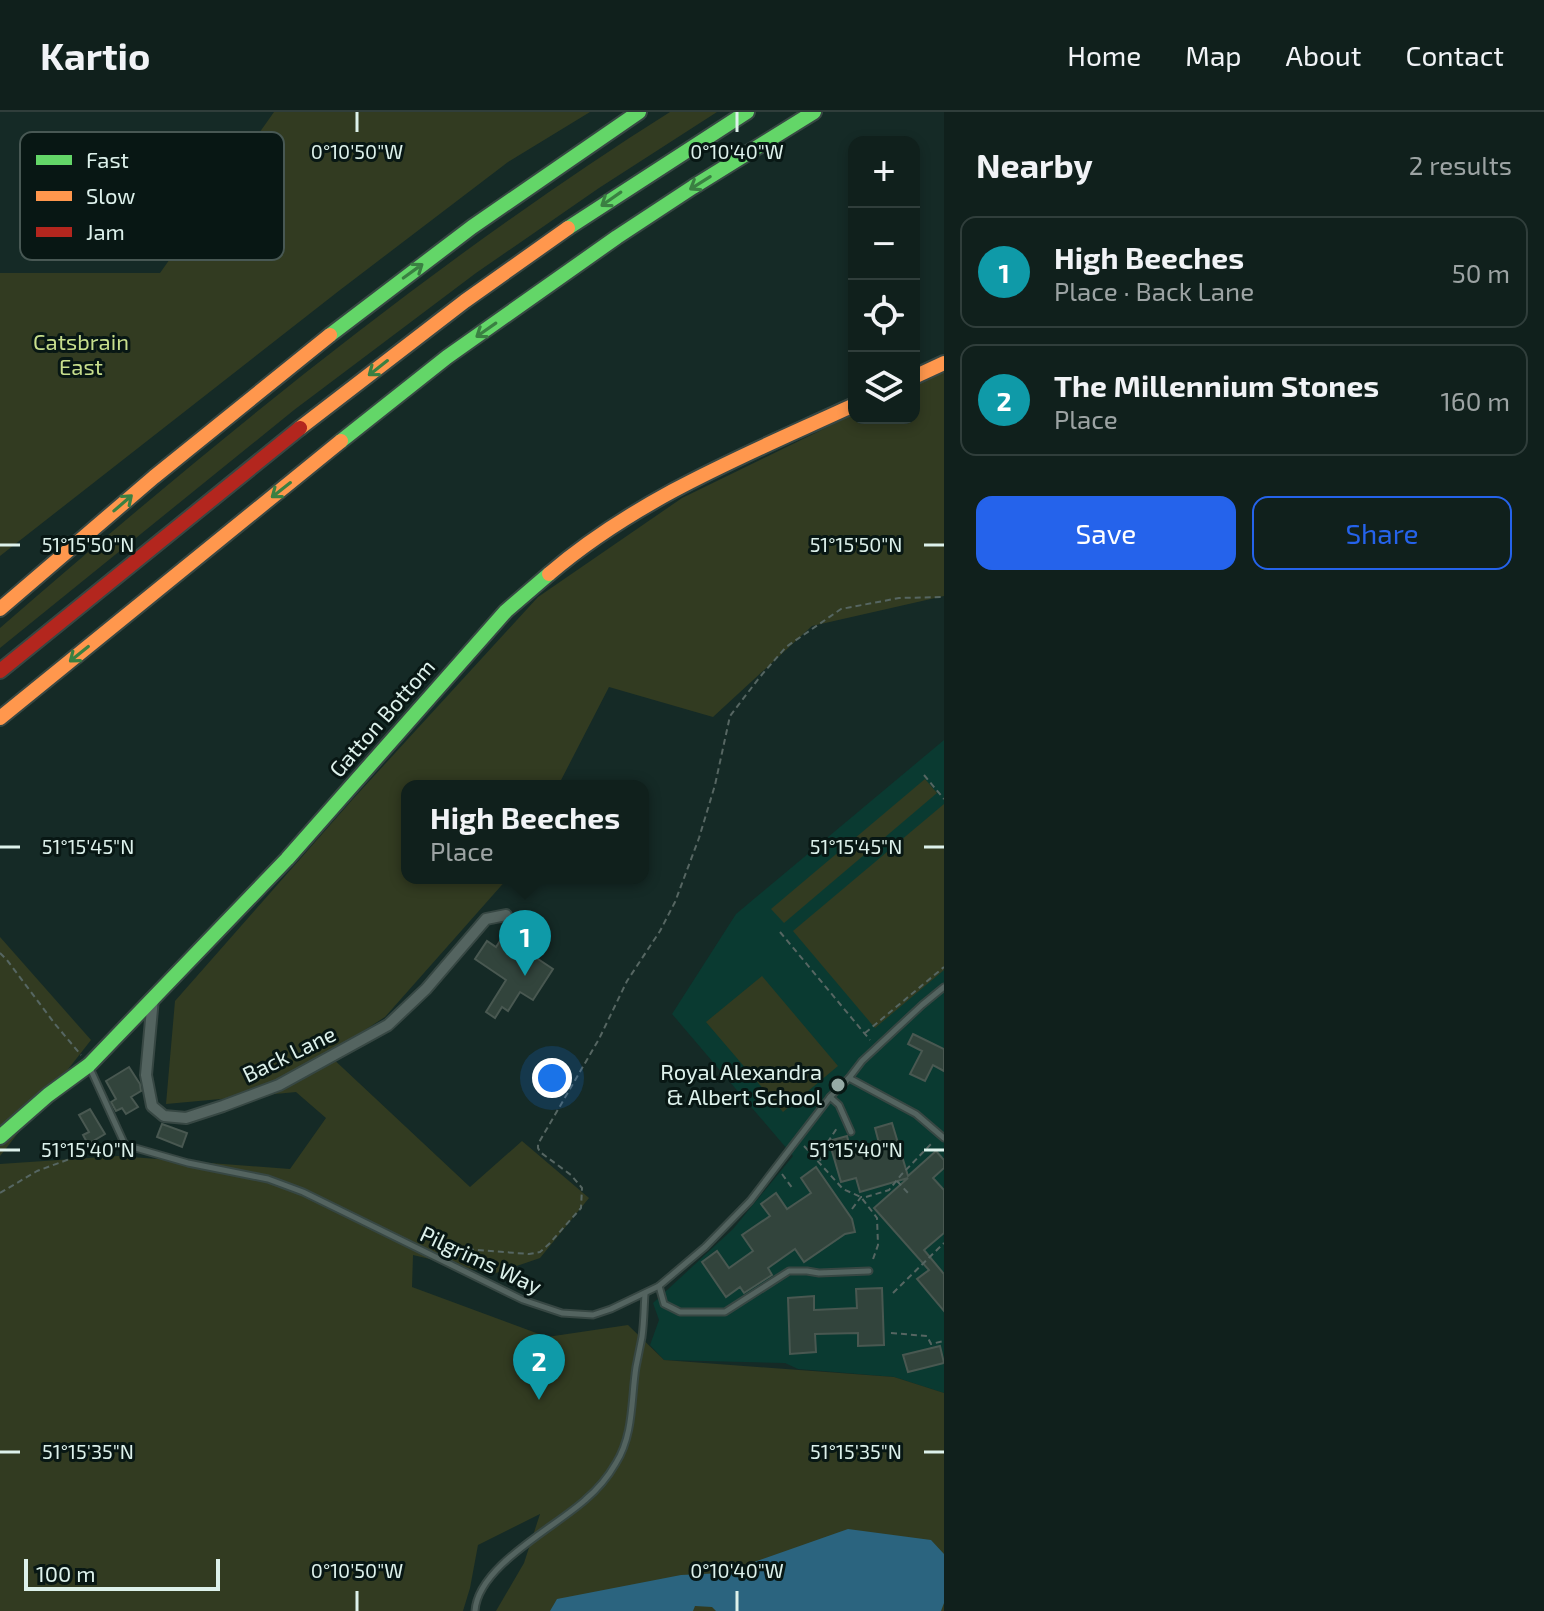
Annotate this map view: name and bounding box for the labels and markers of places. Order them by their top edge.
pin: 1 [499,910,551,976]
place label: Royal Alexandra & Albert School [660,1058,822,1109]
marker: Royal Alexandra & Albert School [829,1076,847,1094]
pin: 2 [513,1334,565,1400]

